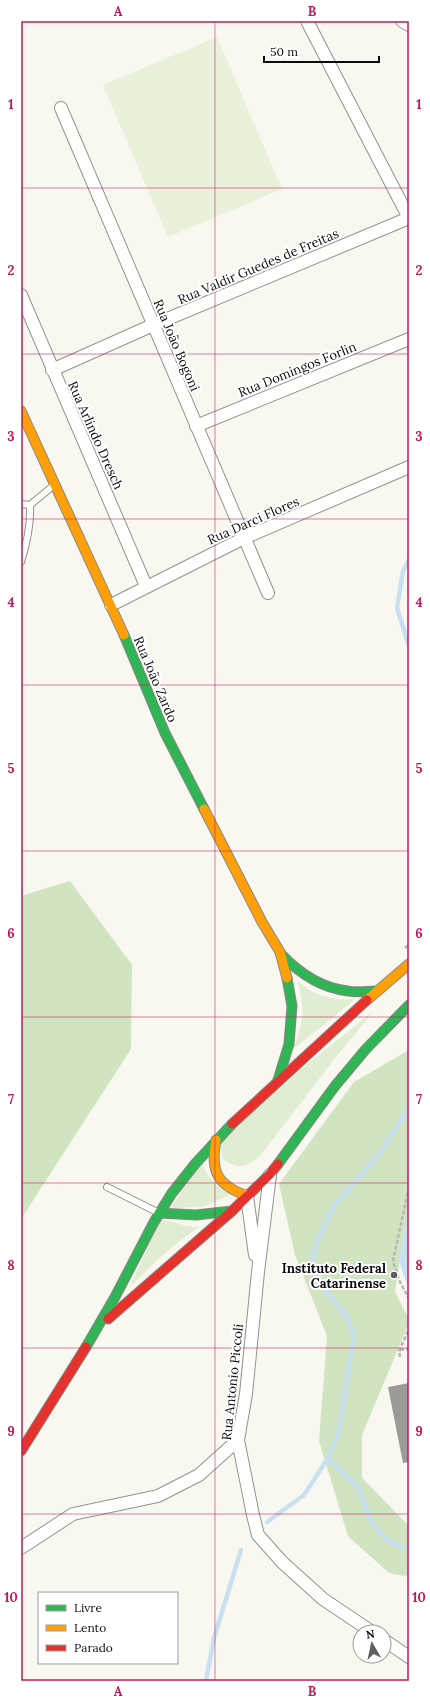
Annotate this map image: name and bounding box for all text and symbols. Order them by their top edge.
text: A [114,3,123,20]
text: B [308,3,317,20]
scale bar [264,38,379,64]
text: 50 m [270,44,298,59]
text: 1 [8,96,14,113]
text: 1 [416,96,422,113]
street label: Rua Valdir Guedes de Freitas [175,225,341,308]
text: 2 [8,262,15,279]
text: 2 [416,262,423,279]
street label: Rua João Bogoni [150,297,204,394]
street label: Rua Domingos Forlin [236,338,359,401]
street label: Rua Arlindo Dresch [64,378,127,492]
text: 3 [7,428,15,445]
text: 3 [415,428,423,445]
street label: Rua Darci Flores [205,493,302,548]
text: 4 [7,594,15,611]
text: 4 [415,594,423,611]
street label: Rua João Zardo [130,634,181,725]
text: 5 [7,760,15,777]
text: 5 [415,760,423,777]
text: 6 [7,925,15,942]
text: 6 [415,925,423,942]
text: 7 [8,1091,14,1108]
text: 7 [416,1091,422,1108]
text: 8 [7,1257,15,1274]
text: 8 [415,1257,423,1274]
place label: Instituto Federal Catarinense [282,1260,386,1292]
marker: Instituto Federal Catarinense [389,1270,399,1280]
street label: Rua Antonio Piccoli [218,1323,247,1441]
text: 9 [7,1423,15,1440]
text: 9 [415,1423,423,1440]
text: 10 [4,1589,18,1606]
text: 10 [412,1589,426,1606]
legend [38,1592,178,1664]
text: Livre [74,1600,102,1615]
text: Lento [74,1620,106,1635]
north arrow [352,1624,392,1664]
text: N [365,1626,376,1642]
text: Parado [74,1640,113,1655]
text: A [114,1683,123,1700]
text: B [308,1683,317,1700]

